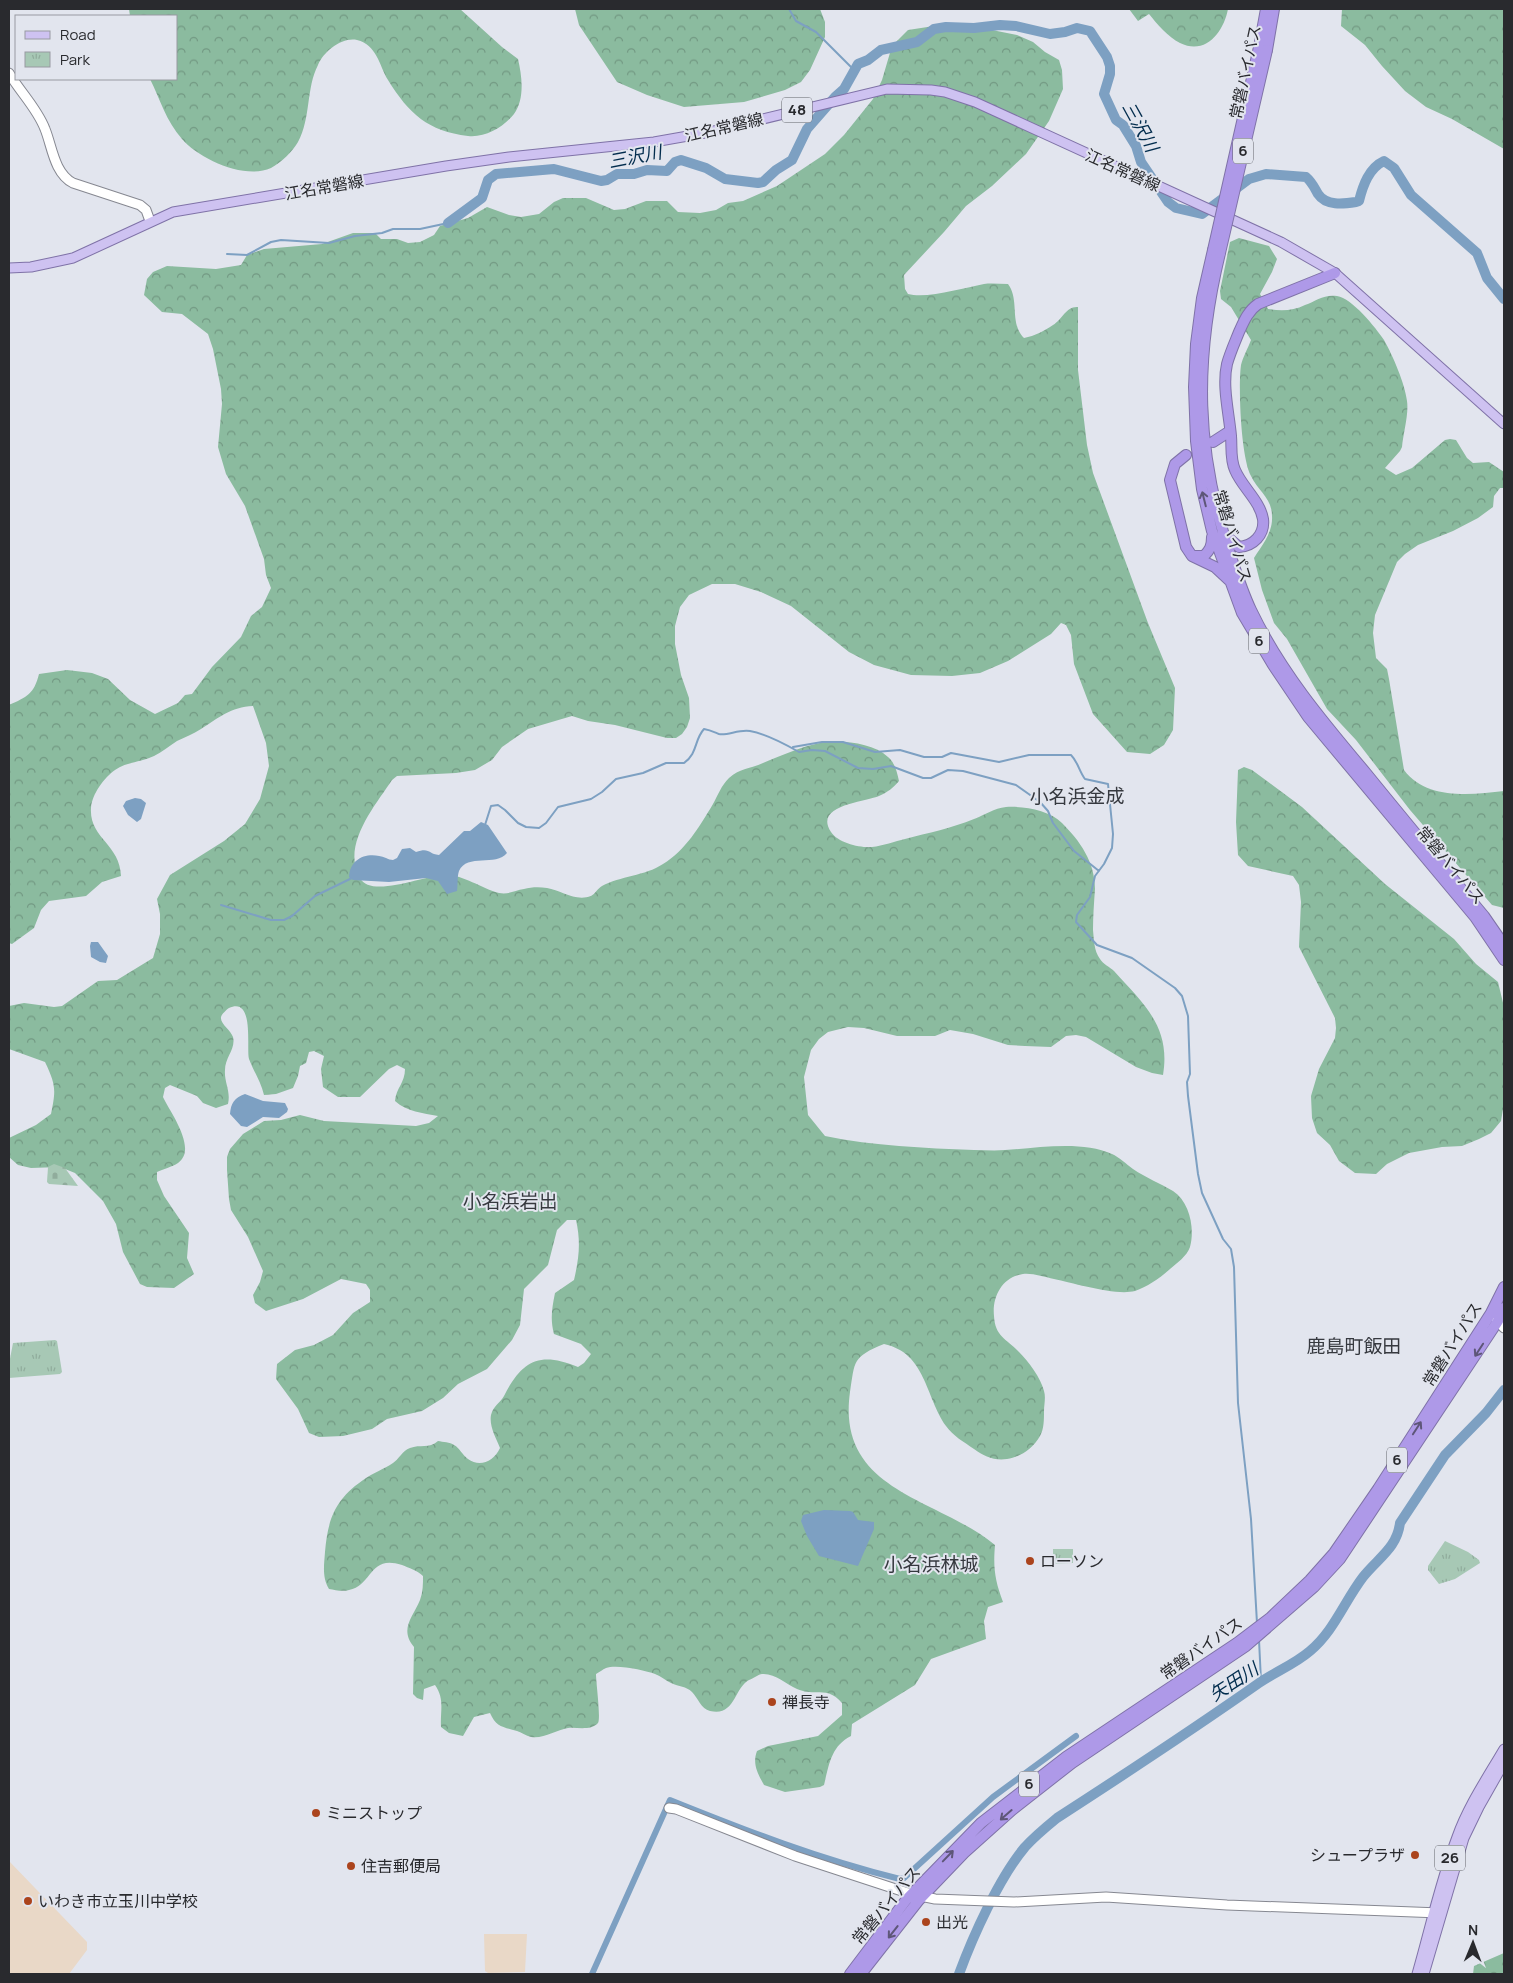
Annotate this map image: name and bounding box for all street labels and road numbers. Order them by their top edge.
street label: 常磐バイパス [1224,23,1266,121]
road number: 48 [782,98,812,122]
street label: 江名常磐線 [683,107,765,147]
road number: 6 [1233,138,1253,164]
street label: 江名常磐線 [1082,144,1164,196]
street label: 江名常磐線 [283,169,365,205]
street label: 常磐バイパス [1208,487,1258,585]
road number: 6 [1249,628,1269,654]
street label: 常磐バイパス [1412,821,1490,909]
street label: 常磐バイパス [1417,1298,1487,1390]
road number: 6 [1387,1448,1407,1472]
street label: 常磐バイパス [1155,1612,1247,1684]
road number: 6 [1019,1772,1039,1796]
road number: 26 [1435,1846,1465,1870]
street label: 常磐バイパス [847,1861,925,1949]

